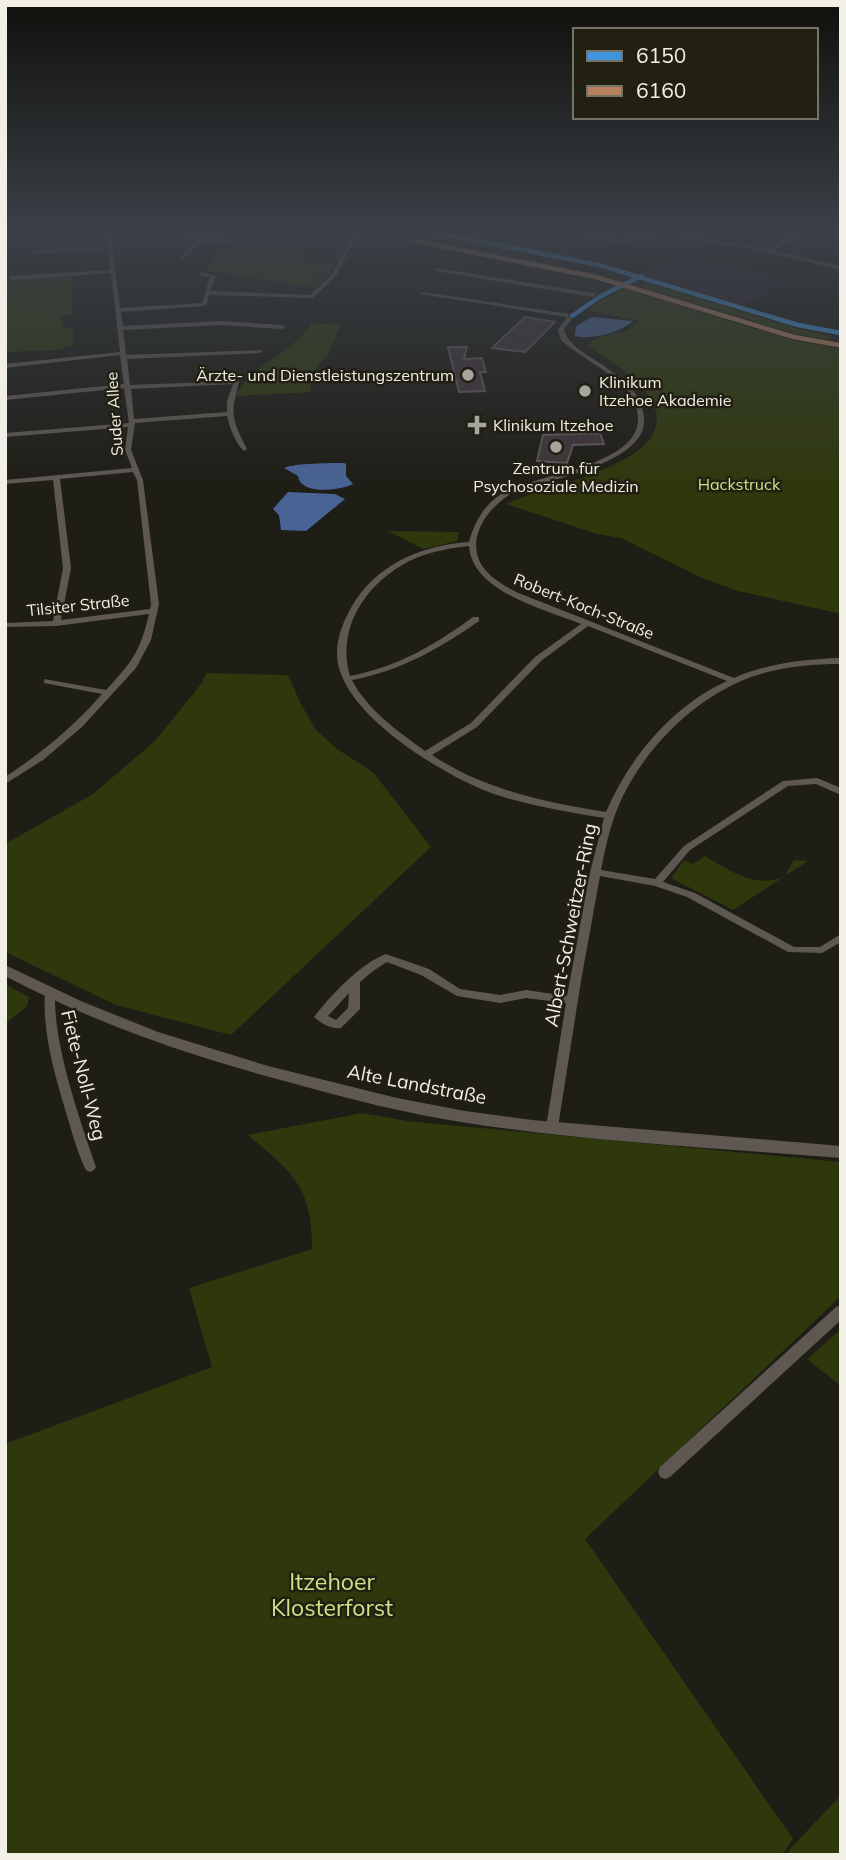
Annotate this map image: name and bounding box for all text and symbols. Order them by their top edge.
legend [573,28,818,119]
text: 6150 [636,42,686,68]
text: 6160 [636,77,686,103]
place label: Ärzte- und Dienstleistungszentrum [196,365,454,385]
marker: Ärzte- und Dienstleistungszentrum [460,367,476,383]
street label: Suder Allee [101,371,127,457]
place label: Klinikum Itzehoe Akademie [599,372,731,410]
marker: Klinikum Itzehoe Akademie [577,383,593,399]
marker: Klinikum Itzehoe [467,415,487,435]
place label: Klinikum Itzehoe [493,415,613,435]
marker: Zentrum für Psychosoziale Medizin [548,439,564,455]
place label: Zentrum für Psychosoziale Medizin [473,458,639,496]
park label: Hackstruck [698,474,781,494]
street label: Robert-Koch-Straße [511,569,657,643]
street label: Tilsiter Straße [26,590,130,620]
street label: Albert-Schweitzer-Ring [538,821,602,1029]
street label: Fiete-Noll-Weg [56,1007,112,1143]
street label: Alte Landstraße [345,1059,489,1109]
park label: Itzehoer Klosterforst [271,1567,393,1622]

